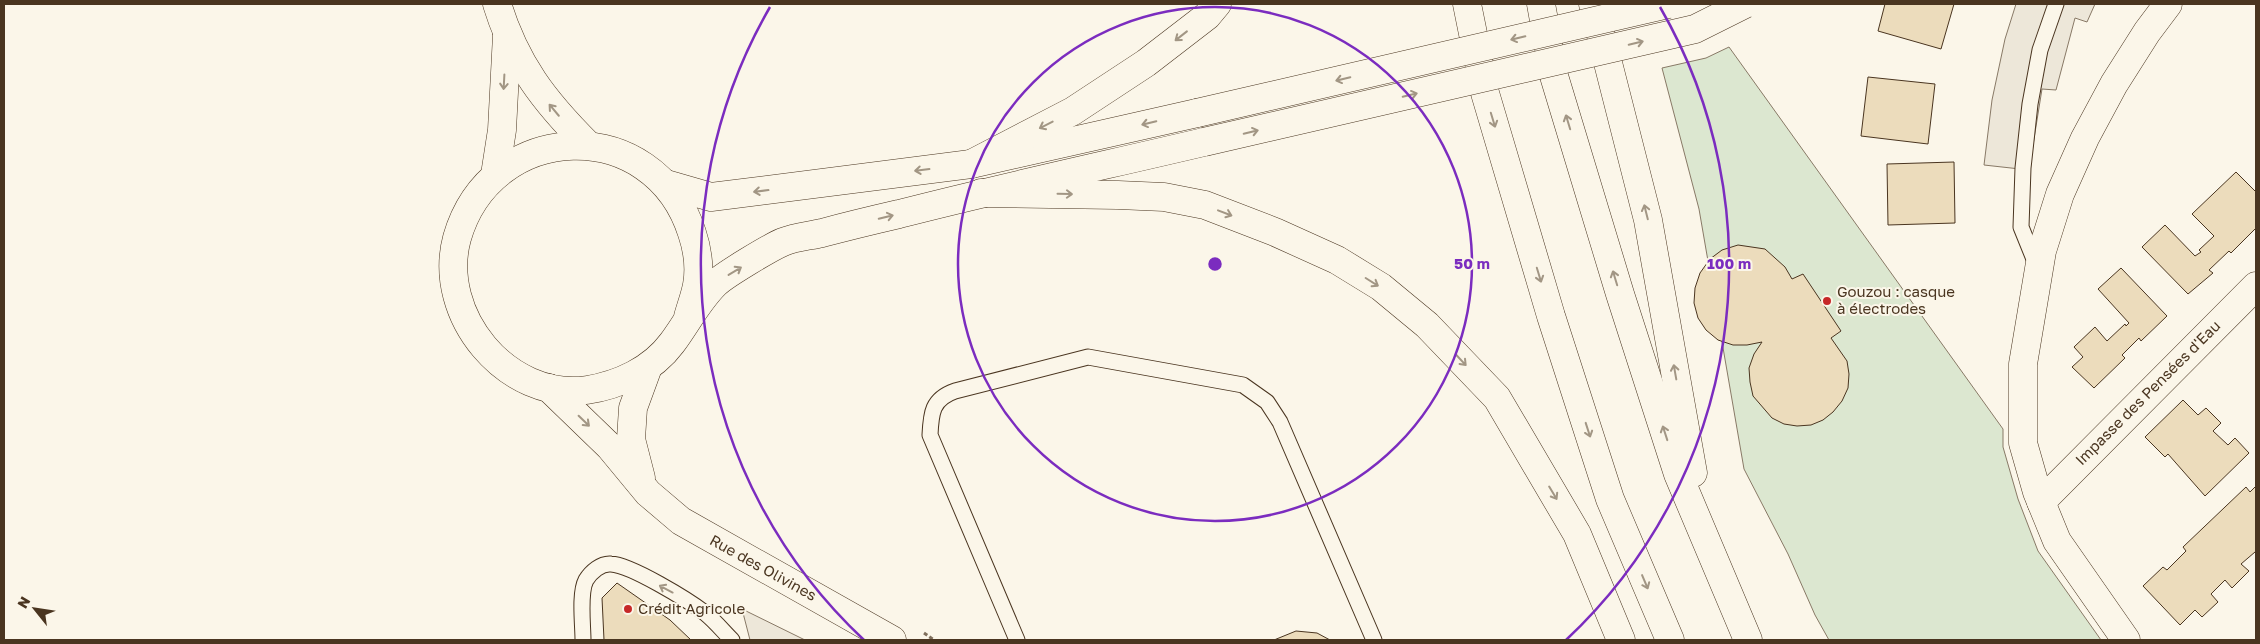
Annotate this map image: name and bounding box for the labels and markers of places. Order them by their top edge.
centre of rings [1206,255,1224,273]
place label: Gouzou : casque à électrodes [1837,282,1955,317]
marker: Gouzou : casque à électrodes [1821,295,1833,307]
place label: Crédit Agricole [638,599,745,617]
marker: Crédit Agricole [622,603,634,615]

